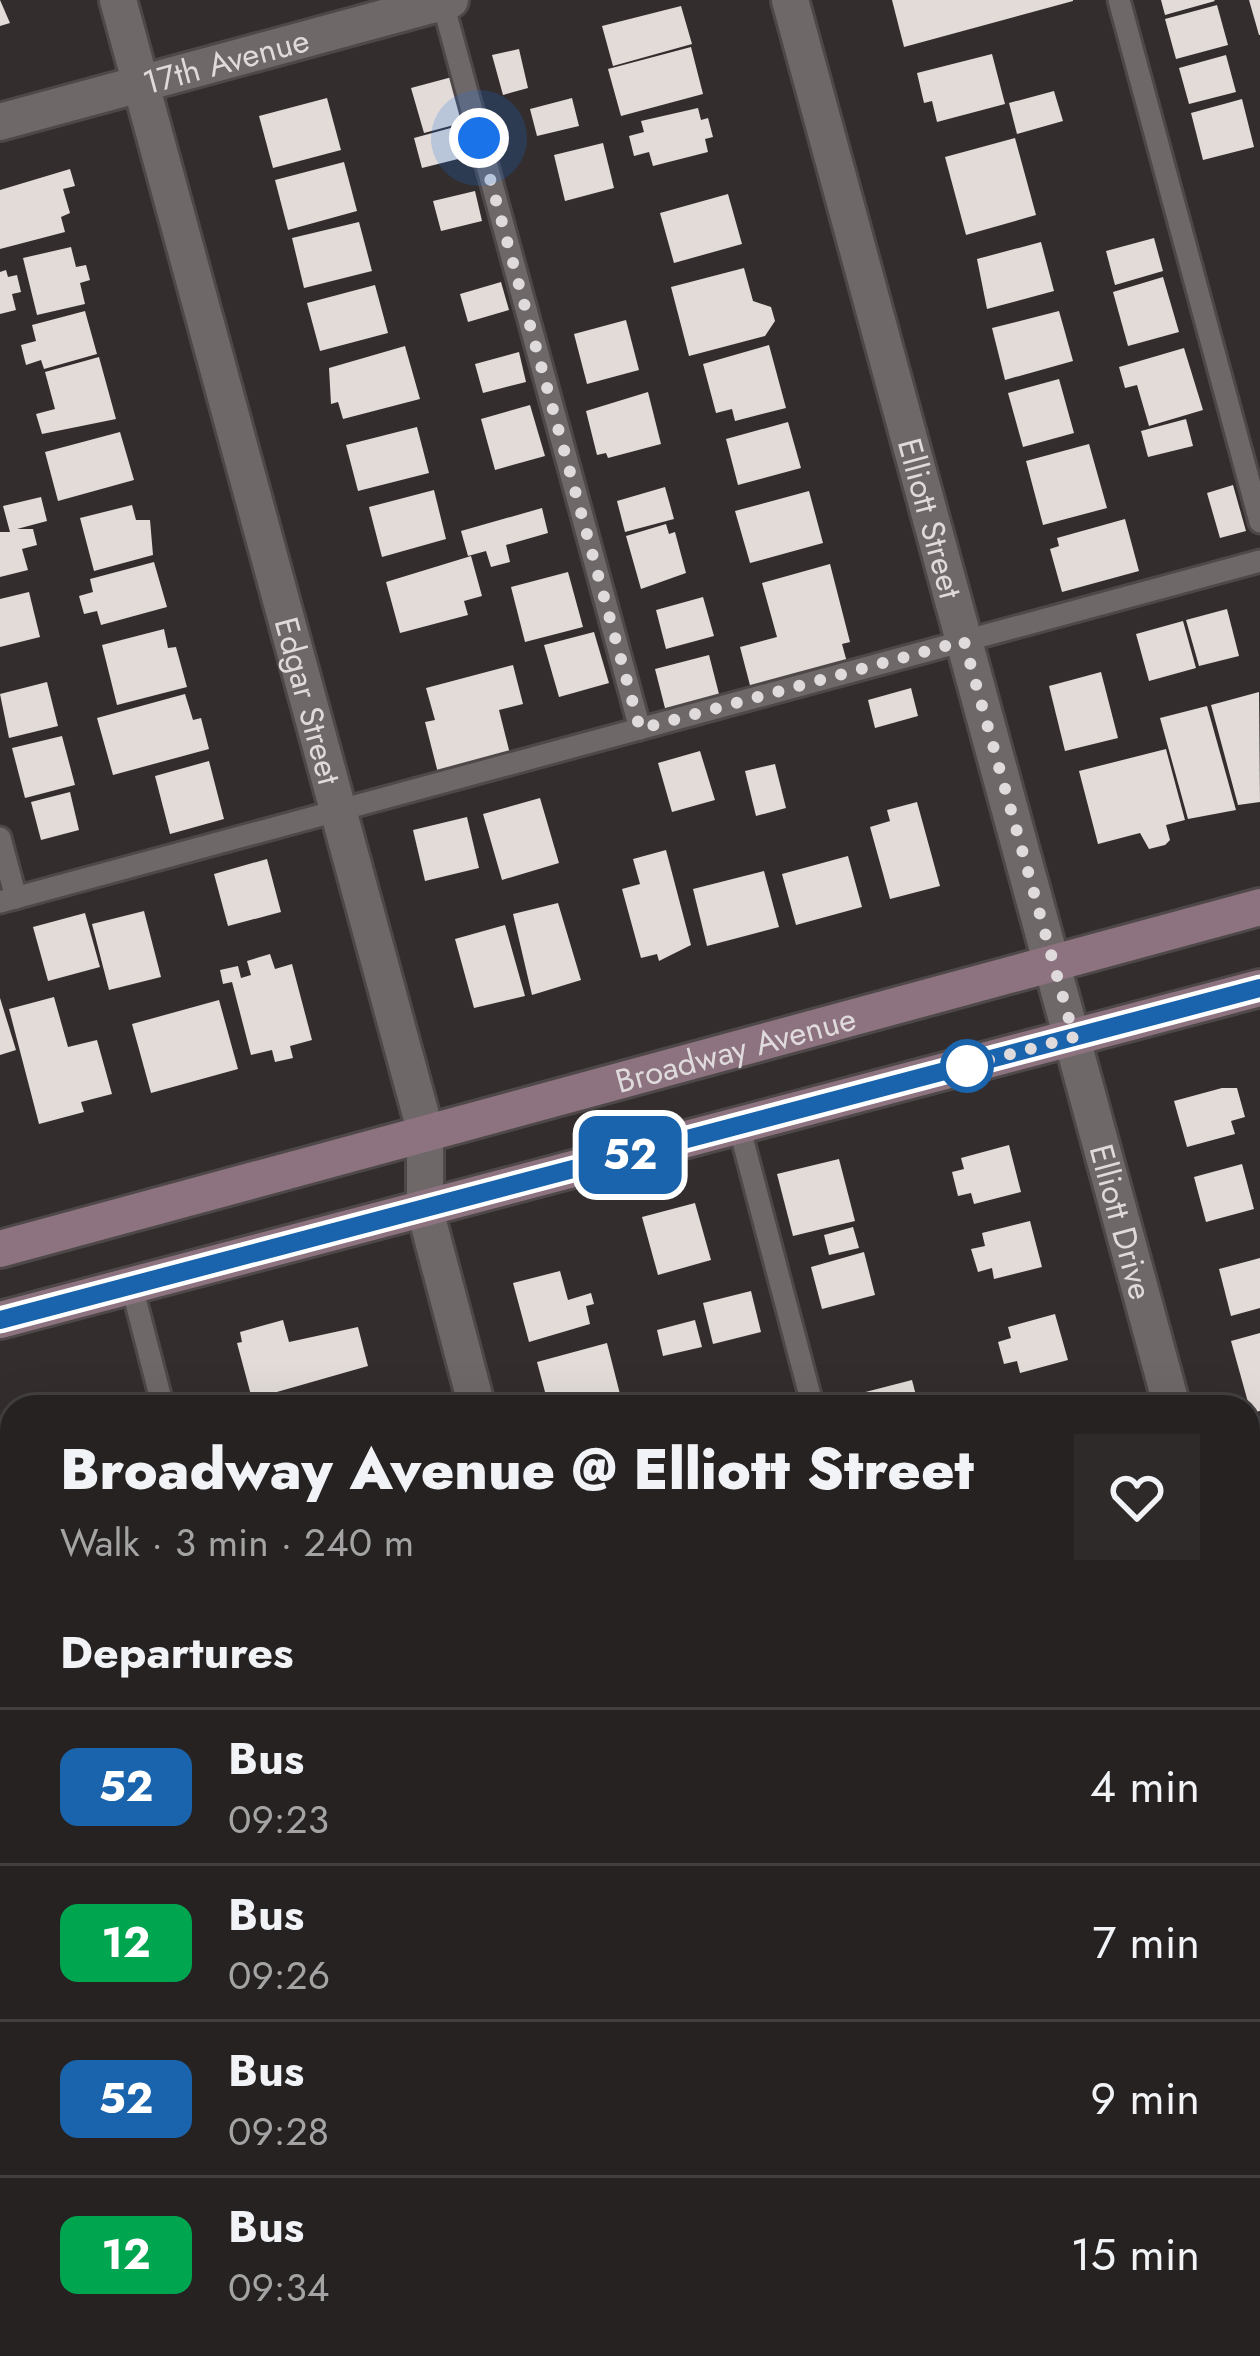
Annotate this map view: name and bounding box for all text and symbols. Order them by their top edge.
street label: 17th Avenue [138,16,314,106]
your location [449,108,509,168]
street label: Elliott Street [886,433,975,604]
street label: Edgar Street [263,612,354,790]
street label: Broadway Avenue [610,994,861,1104]
unlabelled marker [942,1041,992,1091]
line badge: 52 [576,1116,684,1194]
text: 52 [603,1124,657,1185]
street label: Elliott Drive [1078,1139,1165,1305]
text: Broadway Avenue @ Elliott Street [60,1428,974,1510]
button: heart [1074,1434,1200,1560]
text: Walk · 3 min · 240 m [60,1514,414,1571]
text: Departures [60,1620,294,1685]
text: Bus [228,1726,304,1791]
text: 4 min [1090,1754,1200,1819]
text: 52 [99,1756,153,1817]
text: 09:23 [228,1791,329,1848]
text: Bus [228,1882,304,1947]
text: 7 min [1092,1910,1200,1975]
text: 12 [102,1912,150,1973]
text: 09:26 [228,1947,330,2004]
text: Bus [228,2038,304,2103]
text: 9 min [1090,2066,1200,2131]
text: 52 [99,2068,153,2129]
text: 09:28 [228,2103,329,2160]
text: Bus [228,2194,304,2259]
text: 15 min [1070,2222,1200,2287]
text: 12 [102,2224,150,2285]
text: 09:34 [228,2259,330,2316]

